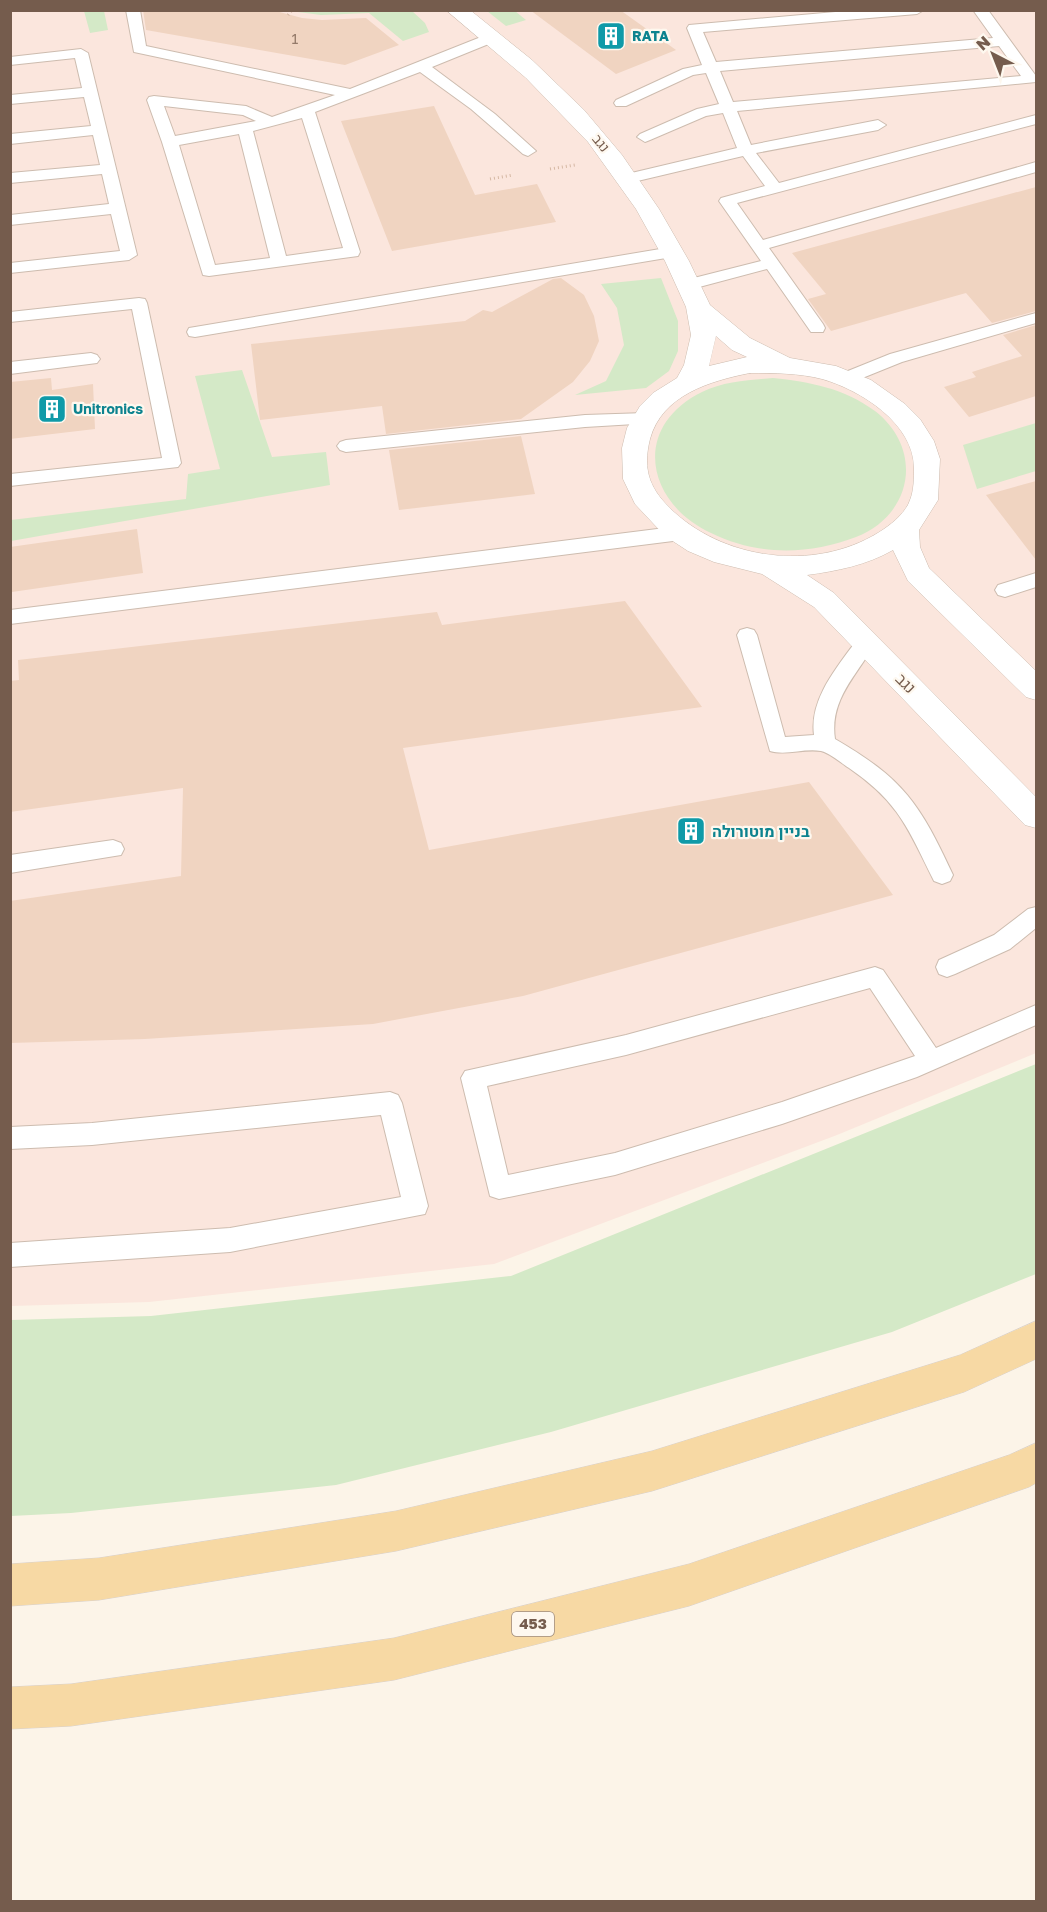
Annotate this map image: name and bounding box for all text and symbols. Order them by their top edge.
building icon: RATA [595,20,627,52]
north arrow [963,24,1023,84]
place label: RATA [632,27,669,44]
house number: 1 [292,30,299,47]
text: N [972,31,994,54]
street label: נגב [589,130,614,155]
building icon: Unitronics [36,393,68,425]
place label: Unitronics [73,400,143,417]
street label: נגב [892,669,920,697]
building icon: בניין מוטורולה [675,815,707,847]
place label: בניין מוטורולה [712,821,810,841]
road number: 453 [512,1612,554,1636]

